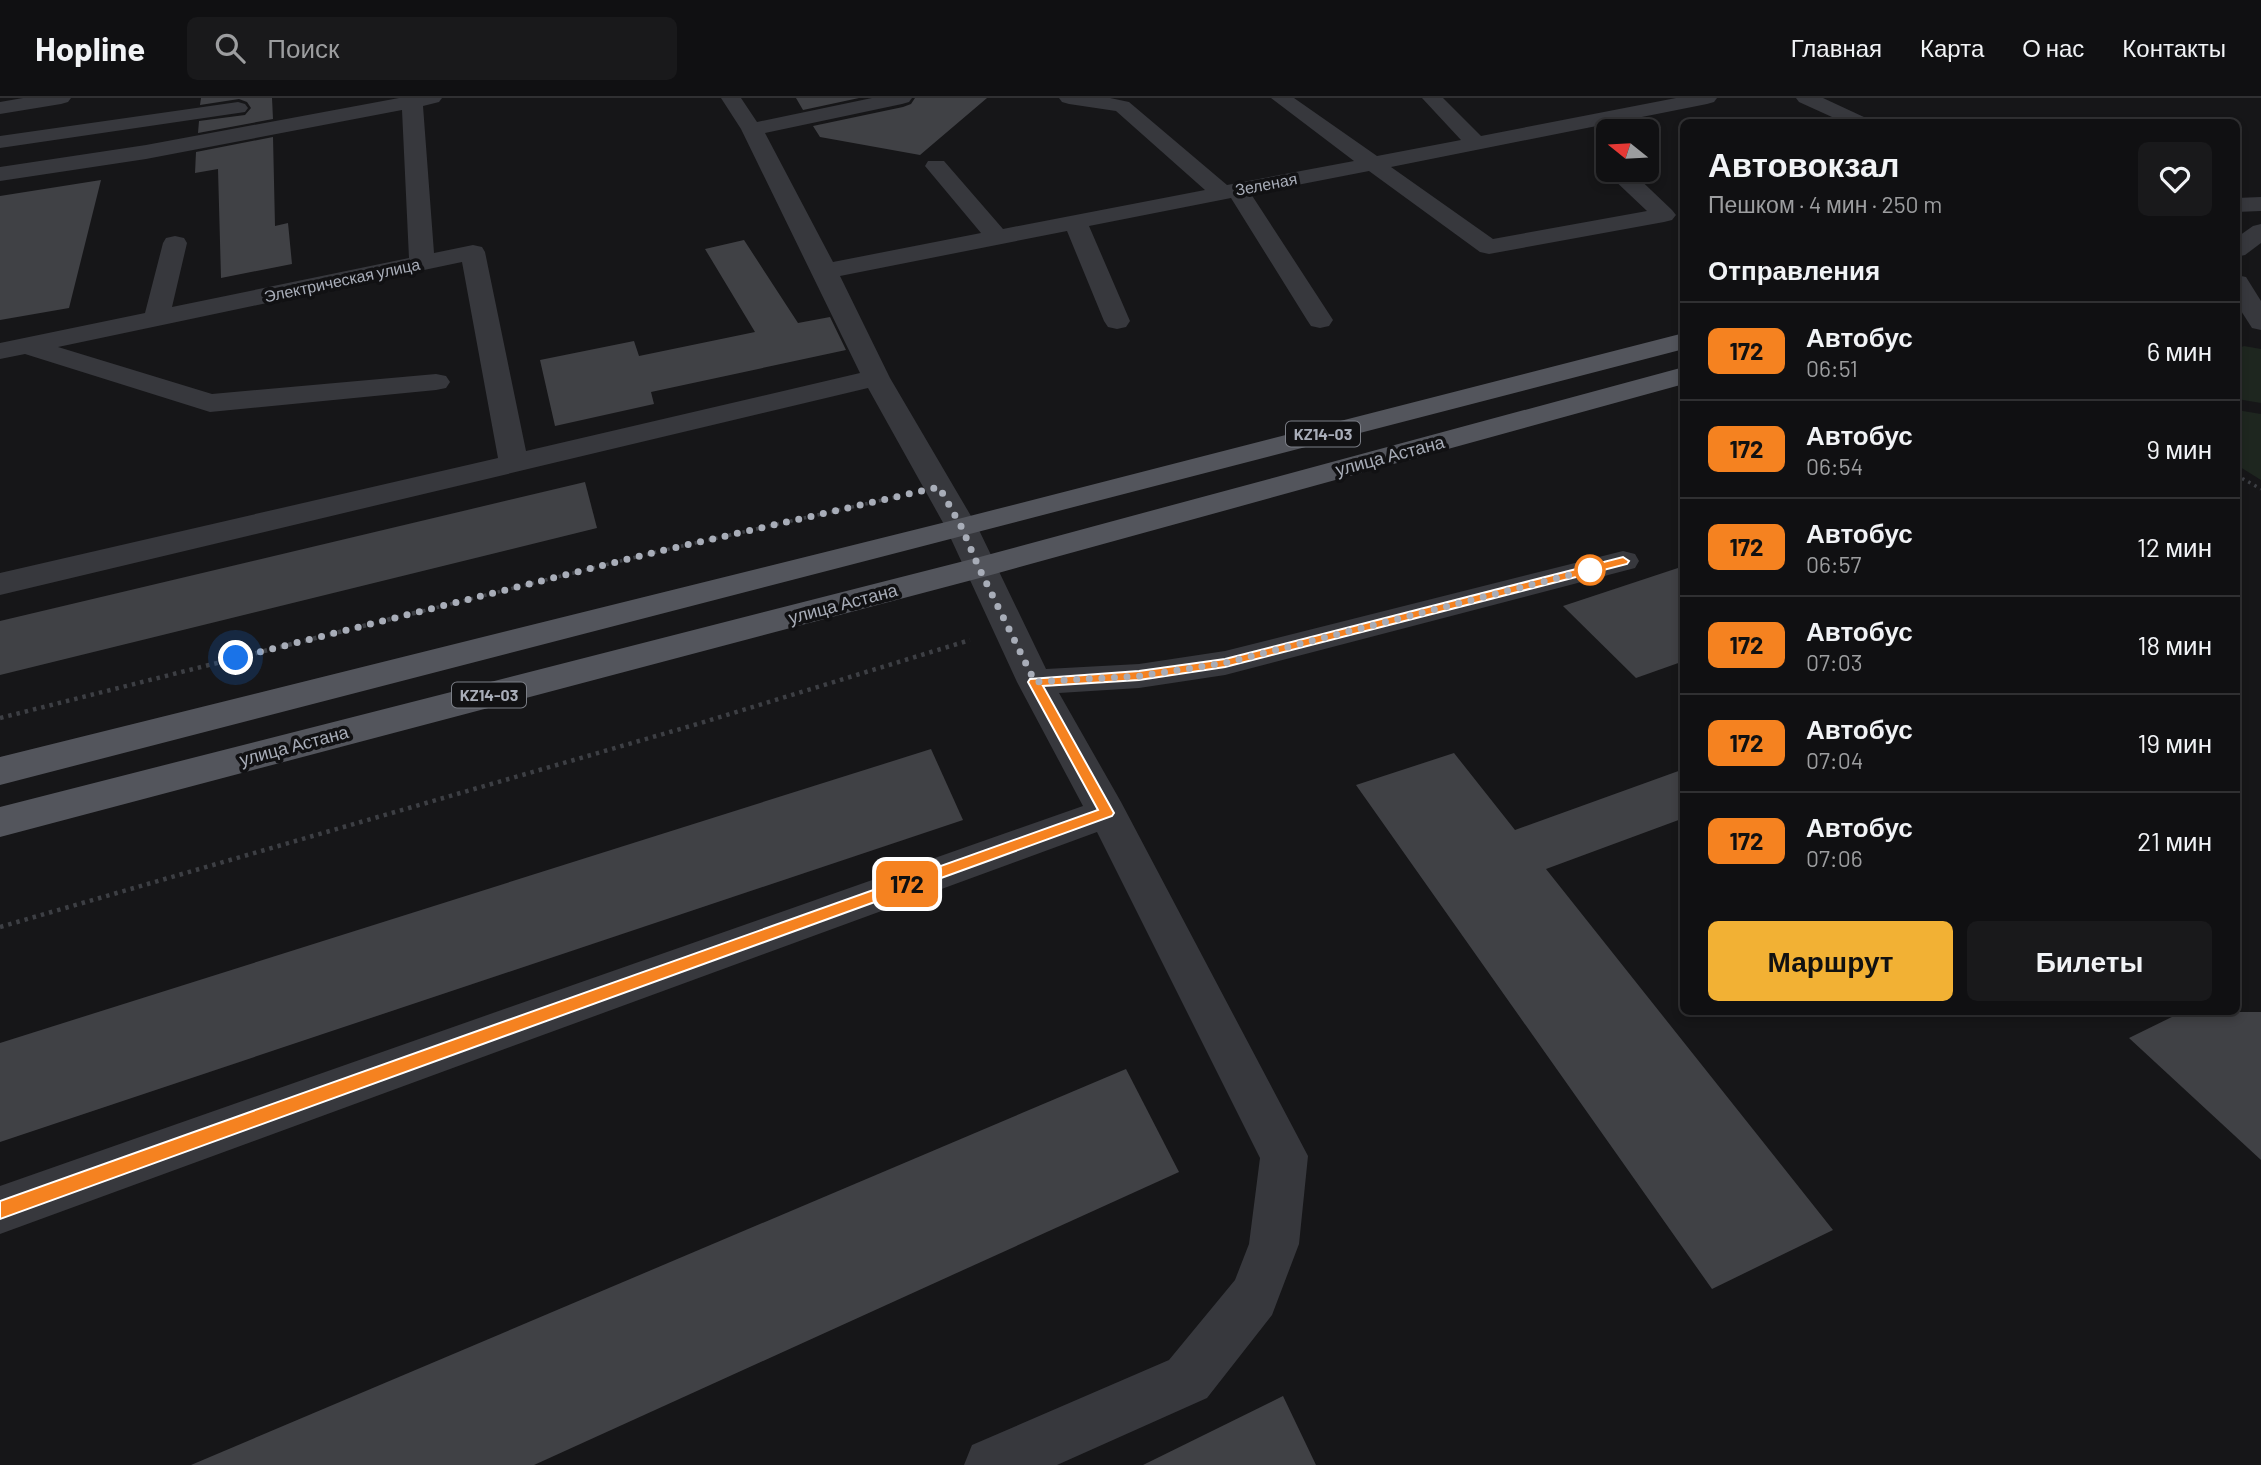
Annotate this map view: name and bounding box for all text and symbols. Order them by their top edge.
search box [187,17,677,80]
text: Hopline [35,28,145,68]
icon: search [211,29,249,67]
text: Поиск [267,32,339,63]
text: Главная [1791,33,1882,62]
text: Карта [1920,33,1984,62]
text: О нас [2022,33,2084,62]
text: Контакты [2122,33,2226,62]
north arrow [1596,119,1659,182]
map controls [1596,119,1659,182]
button: heart [2138,142,2212,216]
text: Автовокзал [1708,144,1899,184]
street label: Зеленая [1233,168,1298,199]
text: Пешком · 4 мин · 250 m [1708,190,1942,218]
street label: Электрическая улица [262,254,422,305]
text: Отправления [1708,254,1880,285]
text: Автобус [1806,321,1913,352]
text: 6 мин [2147,335,2212,366]
text: 172 [1730,336,1763,365]
text: 06:51 [1806,354,1858,382]
text: Автобус [1806,419,1913,450]
road number: KZ14-03 [1286,422,1360,446]
street label: улица Астана [1333,430,1448,480]
text: 9 мин [2146,433,2212,464]
text: 172 [1730,434,1763,463]
text: 06:54 [1806,452,1863,480]
text: Автобус [1806,517,1913,548]
text: 12 мин [2137,531,2212,562]
text: 172 [1730,532,1763,561]
text: 06:57 [1806,550,1861,578]
unlabelled marker [1575,555,1605,585]
street label: улица Астана [786,578,901,628]
text: Автобус [1806,615,1913,646]
text: 18 мин [2137,629,2212,660]
text: 172 [1730,630,1763,659]
your location [218,640,253,675]
text: 07:03 [1806,648,1863,676]
road number: KZ14-03 [452,682,526,708]
text: Автобус [1806,713,1913,744]
street label: улица Астана [237,720,352,770]
text: 19 мин [2137,727,2212,758]
text: 172 [1730,728,1763,757]
text: 07:04 [1806,746,1863,774]
text: Автобус [1806,811,1913,842]
text: 21 мин [2137,825,2212,856]
text: 172 [1730,826,1763,855]
text: 07:06 [1806,844,1863,872]
line badge: 172 [867,861,947,907]
text: 172 [890,869,924,898]
button: Маршрут [1708,921,1953,1001]
button: Билеты [1967,921,2212,1001]

